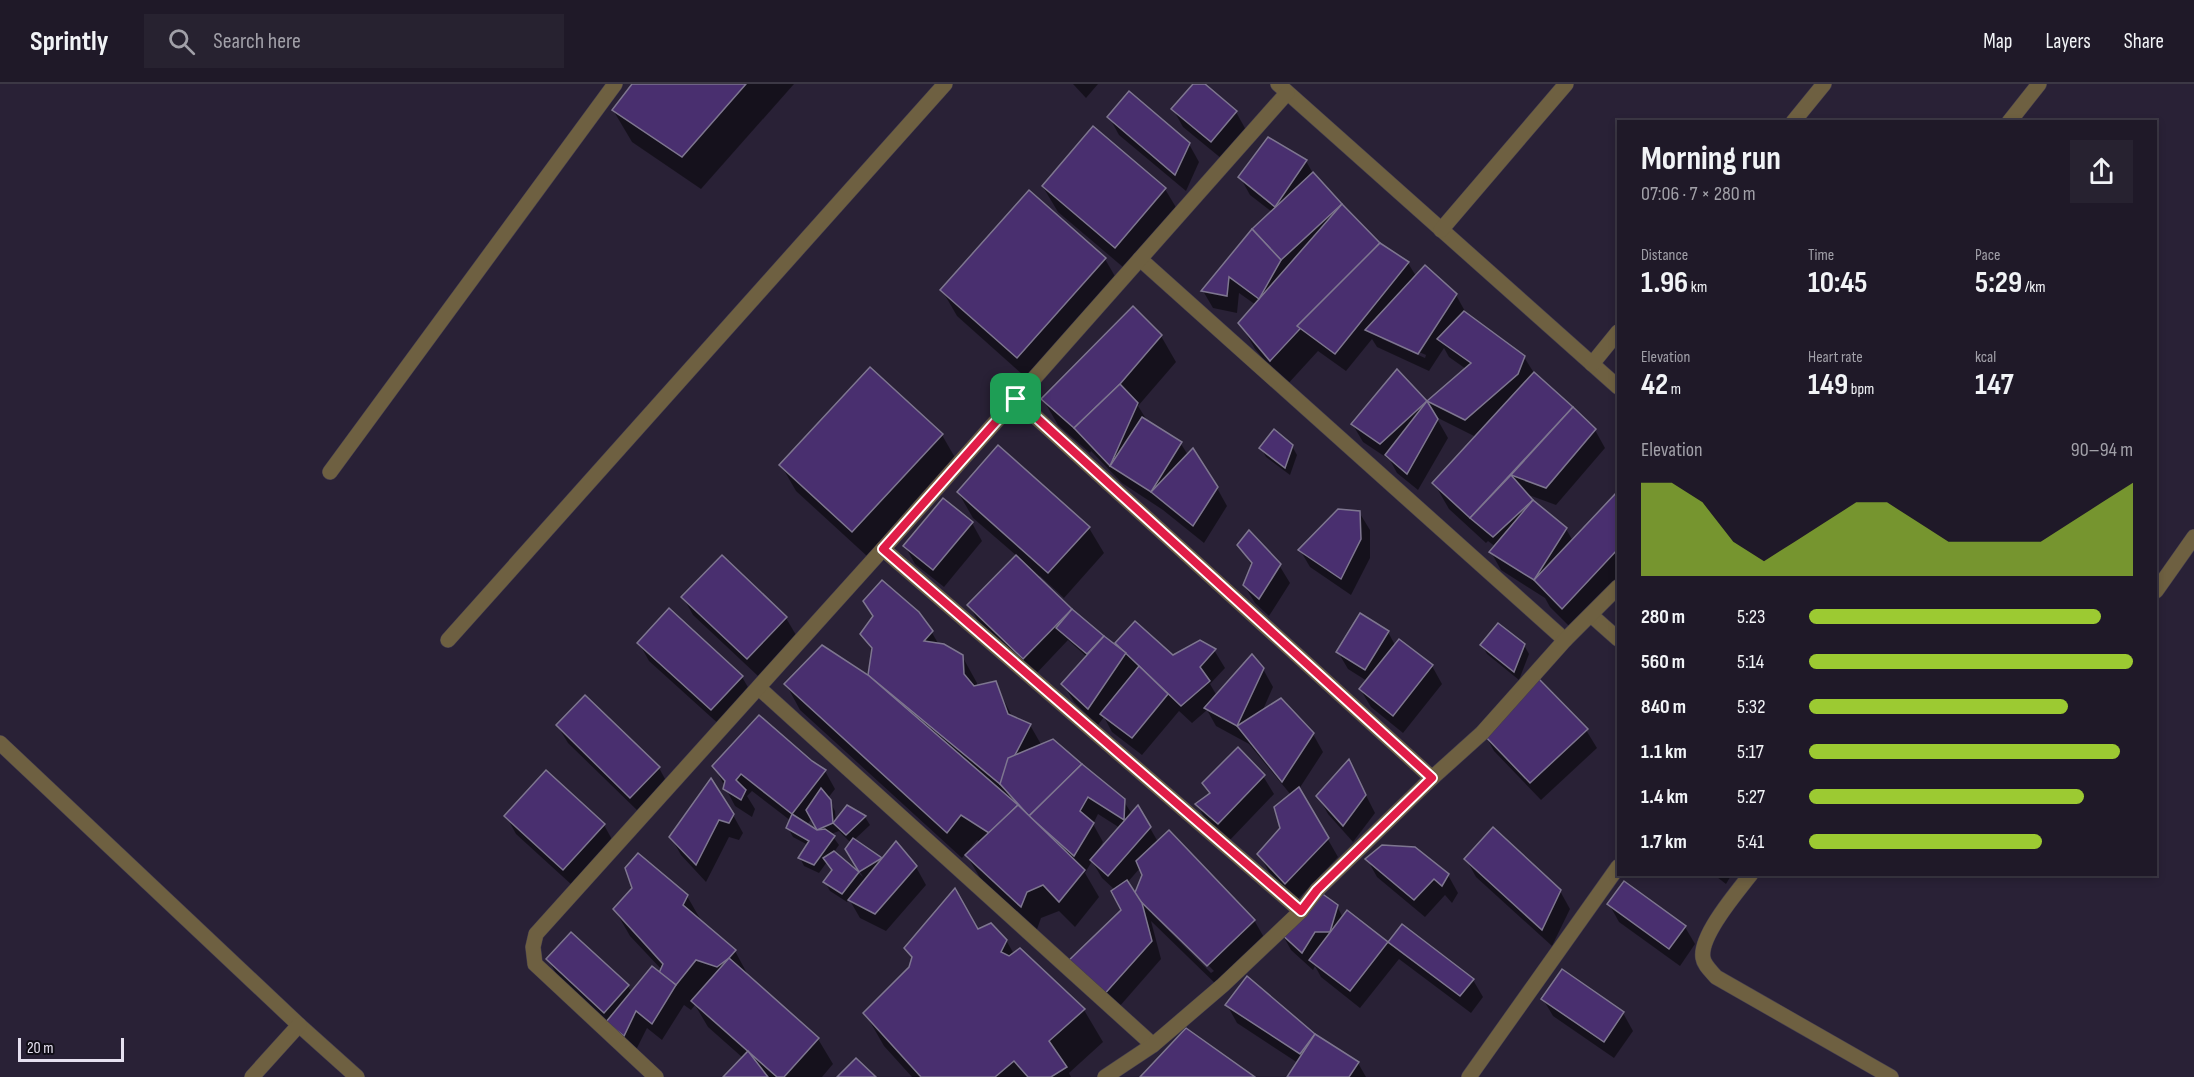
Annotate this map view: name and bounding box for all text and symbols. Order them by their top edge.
search box [144,14,564,68]
text: Sprintly [30,25,108,58]
icon: search [165,25,198,58]
text: Search here [213,28,301,55]
text: Map [1983,29,2012,54]
text: Layers [2045,29,2091,54]
text: Share [2124,29,2164,54]
text: Morning run [1641,139,1781,179]
button: share [2070,140,2133,203]
text: 07:06 · 7 × 280 m [1641,182,1756,206]
text: Distance [1641,246,1688,265]
text: Time [1808,246,1834,265]
text: Pace [1975,246,2000,265]
text: 1.96 [1641,265,1688,301]
text: 10:45 [1808,265,1868,301]
text: 5:29 [1975,265,2022,301]
text: km [1688,278,1707,297]
text: /km [2022,278,2046,297]
text: Elevation [1641,348,1690,367]
text: Heart rate [1808,348,1863,367]
text: kcal [1975,348,1996,367]
text: 42 [1641,367,1668,403]
text: 149 [1808,367,1848,403]
text: 147 [1975,367,2014,403]
pin [990,373,1041,424]
text: m [1668,380,1681,399]
text: bpm [1848,380,1874,399]
icon: arrive [999,382,1032,415]
text: Elevation [1641,438,1703,462]
text: 90–94 m [2071,438,2133,462]
text: 280 m [1641,605,1685,629]
text: 5:23 [1737,605,1765,629]
text: 560 m [1641,650,1685,674]
text: 5:14 [1737,650,1764,674]
text: 840 m [1641,695,1686,719]
text: 5:32 [1737,695,1765,719]
text: 1.1 km [1641,740,1687,764]
text: 5:17 [1737,740,1764,764]
text: 1.4 km [1641,785,1688,809]
text: 5:27 [1737,785,1765,809]
text: 1.7 km [1641,830,1687,854]
text: 5:41 [1737,830,1764,854]
scale bar [18,1035,124,1062]
text: 20 m [27,1039,54,1058]

